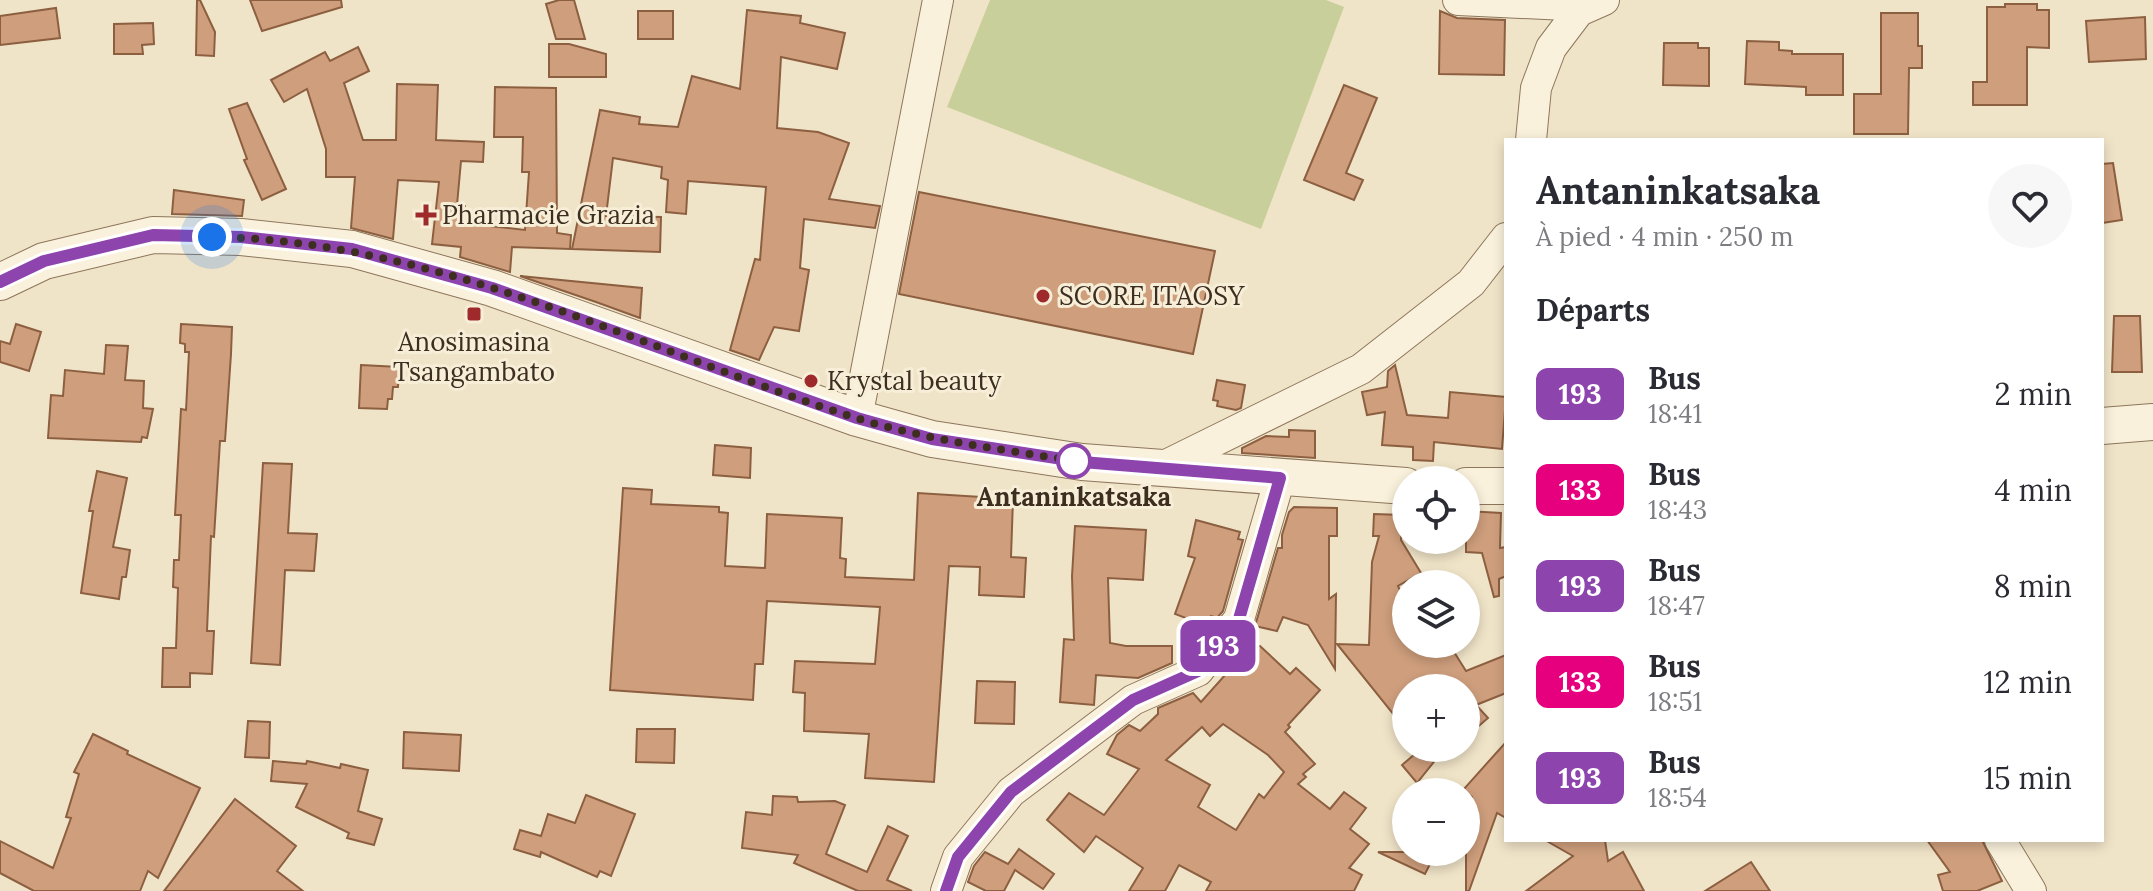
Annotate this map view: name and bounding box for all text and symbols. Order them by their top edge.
button: heart [1988,164,2072,248]
text: Antaninkatsaka [1536,166,1820,214]
place label: Pharmacie Grazia [442,198,655,231]
marker: Pharmacie Grazia [417,206,435,224]
your location [192,217,232,257]
text: À pied · 4 min · 250 m [1536,220,1793,253]
place label: SCORE ITAOSY [1059,279,1245,312]
marker: SCORE ITAOSY [1034,287,1052,305]
text: Départs [1536,291,1650,329]
marker: Anosimasina Tsangambato [465,305,483,323]
place label: Anosimasina Tsangambato [393,325,555,388]
text: Bus [1648,359,1701,397]
place label: Krystal beauty [827,364,1002,397]
marker: Krystal beauty [802,372,820,390]
text: 2 min [1995,375,2072,413]
text: 193 [1558,376,1602,412]
text: 18:41 [1648,397,1702,430]
marker: Antaninkatsaka [1057,444,1091,478]
text: Bus [1648,455,1701,493]
map controls [1392,466,1480,866]
button: locate [1392,466,1480,554]
text: 4 min [1994,471,2072,509]
text: 133 [1559,472,1601,508]
place label: Antaninkatsaka [977,480,1172,513]
text: 18:43 [1648,493,1707,526]
text: Bus [1648,551,1701,589]
text: 8 min [1994,567,2072,605]
text: 193 [1558,568,1602,604]
button: layers [1392,570,1480,658]
text: 18:47 [1648,589,1705,622]
line badge: 193 [1172,620,1264,672]
text: 193 [1196,628,1240,664]
text: Bus [1648,647,1701,685]
text: 12 min [1984,663,2072,701]
text: 133 [1559,664,1601,700]
button: + [1392,674,1480,762]
text: 18:51 [1648,685,1702,718]
text: Bus [1648,743,1701,781]
text: 15 min [1983,759,2072,797]
text: 193 [1558,760,1602,796]
button: − [1392,778,1480,866]
text: 18:54 [1648,781,1707,814]

